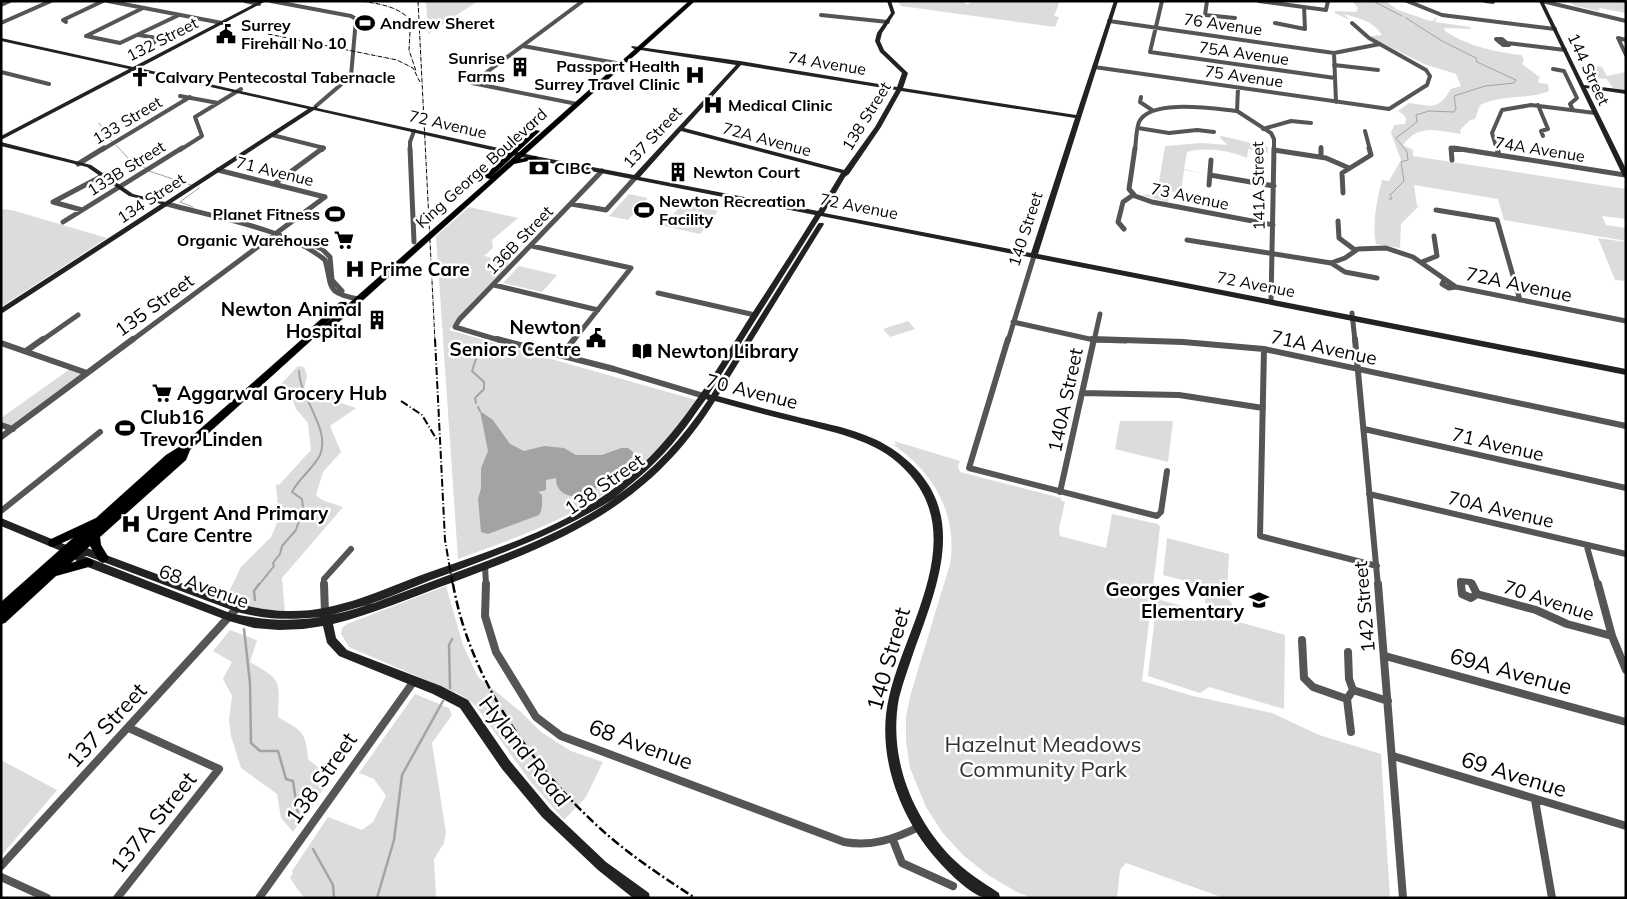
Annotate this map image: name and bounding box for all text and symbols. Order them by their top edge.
street label: 76 Avenue [1182,9,1264,39]
street label: 132 Street [123,12,201,65]
sports icon: Andrew Sheret [354,12,376,34]
place label: Andrew Sheret [380,13,495,33]
place label: Surrey Firehall No 10 [241,15,347,53]
public building icon: Surrey Firehall No 10 [215,23,237,45]
street label: 144 Street [1564,30,1615,109]
street label: 75A Avenue [1198,37,1290,69]
street label: 74 Avenue [786,47,868,79]
place label: Sunrise Farms [448,48,505,86]
building icon: Sunrise Farms [509,56,531,78]
place label: Passport Health Surrey Travel Clinic [534,56,680,94]
street label: 75 Avenue [1203,61,1285,91]
hospital icon: Passport Health Surrey Travel Clinic [684,64,706,86]
church icon: Calvary Pentecostal Tabernacle [129,66,151,88]
place label: Calvary Pentecostal Tabernacle [155,67,396,87]
street label: 138 Street [837,78,895,154]
street label: 133 Street [89,91,166,148]
hospital icon: Medical Clinic [702,94,724,116]
place label: Medical Clinic [728,95,832,115]
street label: 137 Street [618,102,686,172]
street label: King George Boulevard [411,104,551,232]
street label: 72 Avenue [407,105,489,143]
street label: 72A Avenue [721,118,813,160]
street label: 74A Avenue [1494,132,1586,166]
street label: 133B Street [83,136,169,200]
street label: 141A Street [1247,141,1269,231]
street label: 71 Avenue [234,152,316,190]
bank icon: CIBC [528,157,550,179]
place label: CIBC [554,158,592,178]
building icon: Newton Court [667,161,689,183]
place label: Newton Court [693,162,800,182]
street label: 134 Street [113,168,189,227]
street label: 73 Avenue [1149,178,1231,214]
street label: 72 Avenue [818,189,900,223]
street label: 140 Street [1004,189,1047,269]
place label: Newton Recreation Facility [659,191,806,229]
sports icon: Newton Recreation Facility [633,199,655,221]
street label: 136B Street [481,201,557,279]
sports icon: Planet Fitness [324,203,346,225]
place label: Planet Fitness [213,204,320,224]
supermarket icon: Organic Warehouse [333,229,355,251]
place label: Organic Warehouse [177,230,329,250]
place label: Prime Care [370,257,470,281]
hospital icon: Prime Care [344,258,366,280]
street label: 72A Avenue [1464,261,1574,307]
street label: 72 Avenue [1215,267,1297,301]
street label: 135 Street [110,268,198,342]
place label: Newton Animal Hospital [221,297,362,343]
building icon: Newton Animal Hospital [366,309,388,331]
place label: Newton Seniors Centre [449,315,581,361]
street label: 71A Avenue [1269,324,1379,370]
public building icon: Newton Seniors Centre [585,327,607,349]
place label: Newton Library [657,339,799,363]
library icon: Newton Library [631,340,653,362]
street label: 140A Street [1042,345,1088,454]
street label: 70 Avenue [704,368,800,414]
place label: Aggarwal Grocery Hub [177,381,387,405]
supermarket icon: Aggarwal Grocery Hub [151,382,173,404]
place label: Club16 Trevor Linden [140,405,263,451]
sports icon: Club16 Trevor Linden [114,417,136,439]
street label: 71 Avenue [1450,422,1546,466]
street label: 138 Street [560,448,649,520]
street label: 70A Avenue [1446,485,1556,533]
place label: Urgent And Primary Care Centre [146,501,329,547]
hospital icon: Urgent And Primary Care Centre [120,513,142,535]
street label: 68 Avenue [156,559,252,613]
street label: 142 Street [1348,560,1380,654]
street label: 70 Avenue [1501,574,1597,626]
place label: Georges Vanier Elementary [1105,577,1245,623]
school or university icon: Georges Vanier Elementary [1248,589,1270,611]
street label: 140 Street [860,604,916,714]
street label: 69A Avenue [1447,641,1575,701]
street label: 137 Street [60,676,153,773]
street label: Hyland Road [473,690,577,812]
street label: 68 Avenue [585,712,697,776]
street label: 138 Street [279,726,363,830]
park label: Hazelnut Meadows Community Park [945,730,1141,783]
street label: 69 Avenue [1458,745,1570,803]
street label: 137A Street [104,765,203,878]

